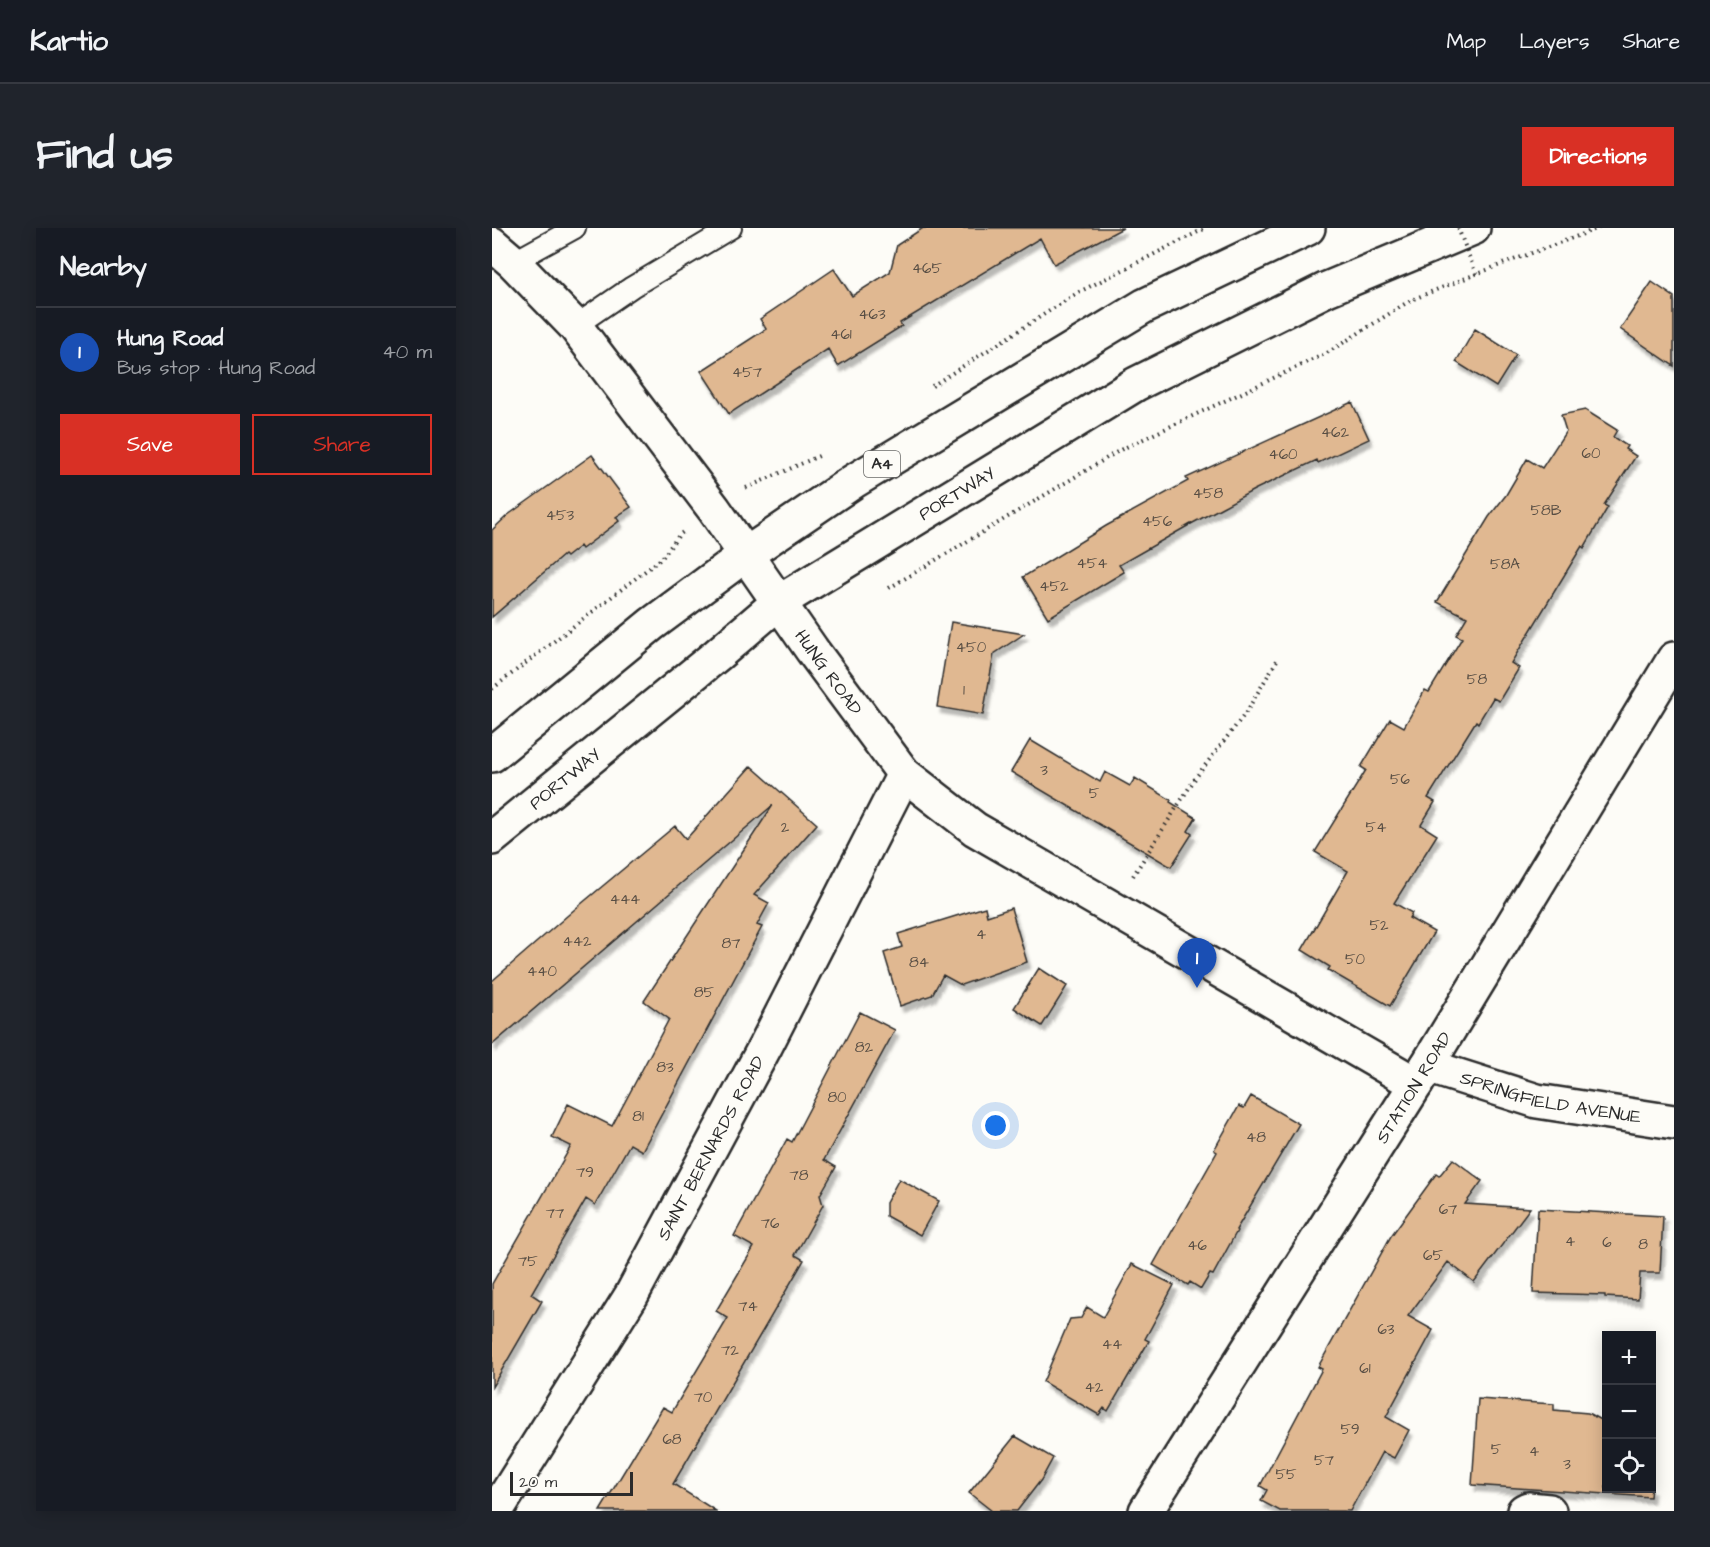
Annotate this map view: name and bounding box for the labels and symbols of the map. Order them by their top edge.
house number: 465 [912,258,942,279]
house number: 463 [858,304,886,325]
house number: 461 [830,324,852,345]
house number: 457 [732,362,762,383]
house number: 462 [1321,422,1350,443]
house number: 60 [1582,443,1601,464]
house number: 460 [1268,444,1298,465]
road number: A4 [864,451,900,477]
street label: PORTWAY [914,460,1000,526]
house number: 458 [1193,483,1224,504]
house number: 58B [1530,500,1562,521]
house number: 453 [546,505,575,526]
house number: 456 [1142,511,1173,532]
house number: 454 [1076,553,1108,574]
house number: 58A [1490,554,1520,575]
house number: 452 [1039,576,1069,597]
street label: HUNG ROAD [789,625,869,720]
house number: 450 [956,637,987,658]
house number: 58 [1467,669,1487,690]
house number: 1 [963,680,965,701]
street label: PORTWAY [524,742,606,815]
house number: 3 [1040,760,1048,781]
house number: 56 [1390,769,1411,790]
house number: 5 [1089,783,1100,804]
house number: 2 [781,817,790,838]
house number: 54 [1366,817,1386,838]
house number: 444 [610,889,640,910]
house number: 52 [1369,915,1389,936]
house number: 4 [976,924,986,945]
house number: 442 [562,931,592,952]
house number: 87 [722,933,740,954]
pin: 1 [1178,938,1216,988]
house number: 50 [1345,949,1366,970]
house number: 84 [909,952,929,973]
house number: 440 [527,961,557,982]
house number: 85 [694,982,715,1003]
street label: STATION ROAD [1369,1027,1458,1148]
house number: 82 [855,1037,874,1058]
street label: SAINT BERNARDS ROAD [651,1051,771,1245]
house number: 83 [656,1057,674,1078]
street label: SPRINGFIELD AVENUE [1457,1065,1643,1129]
house number: 80 [827,1087,847,1108]
house number: 81 [632,1106,644,1127]
your location [981,1111,1010,1140]
house number: 48 [1246,1127,1266,1148]
house number: 79 [576,1162,594,1183]
house number: 78 [790,1165,809,1186]
house number: 67 [1439,1199,1457,1220]
house number: 77 [546,1203,564,1224]
house number: 76 [761,1213,780,1234]
house number: 4 [1565,1231,1575,1252]
house number: 6 [1602,1232,1612,1253]
house number: 8 [1638,1234,1648,1255]
house number: 46 [1187,1235,1207,1256]
house number: 65 [1423,1245,1443,1266]
house number: 75 [518,1251,538,1272]
house number: 74 [738,1296,758,1317]
house number: 63 [1377,1319,1395,1340]
house number: 44 [1102,1334,1122,1355]
house number: 72 [721,1340,739,1361]
house number: 61 [1359,1358,1371,1379]
house number: 42 [1085,1377,1104,1398]
house number: 70 [694,1387,713,1408]
house number: 59 [1340,1419,1360,1440]
house number: 68 [662,1429,682,1450]
house number: 5 [1491,1439,1502,1460]
house number: 4 [1529,1441,1539,1462]
house number: 57 [1314,1450,1334,1471]
house number: 3 [1563,1454,1571,1475]
house number: 55 [1275,1464,1297,1485]
scale bar [510,1469,633,1496]

